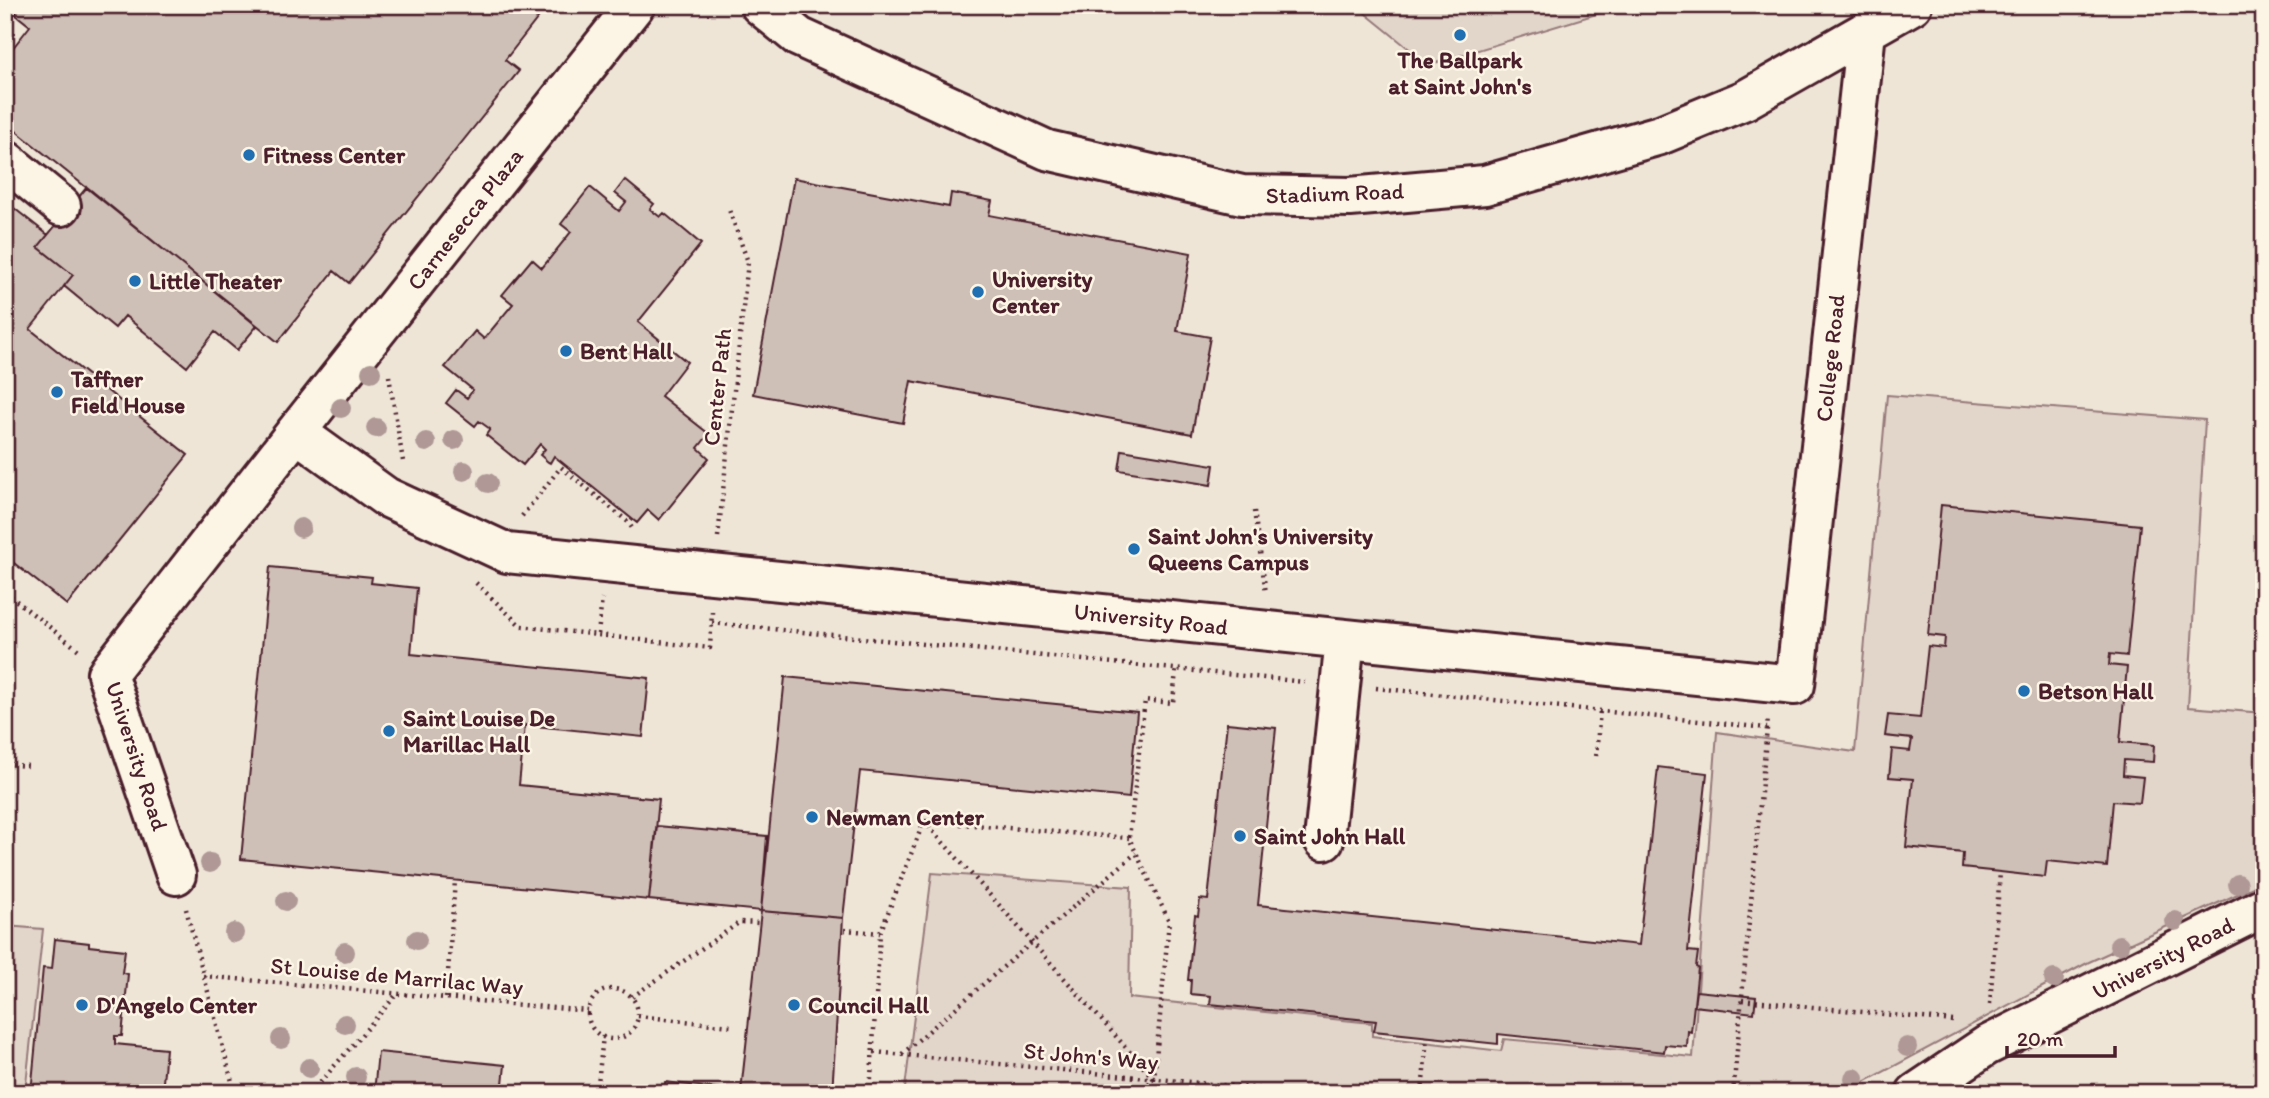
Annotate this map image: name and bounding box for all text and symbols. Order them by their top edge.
marker: The Ballpark at Saint John's [1452,27,1468,43]
place label: The Ballpark at Saint John's [1388,46,1532,100]
place label: Fitness Center [263,141,406,169]
street label: Carnesecca Plaza [401,142,529,296]
marker: Fitness Center [241,147,257,163]
street label: Stadium Road [1265,177,1405,209]
place label: University Center [992,265,1093,319]
place label: Little Theater [149,267,283,295]
marker: Little Theater [127,273,143,289]
marker: University Center [970,284,986,300]
street label: College Road [1809,293,1851,423]
street label: Center Path [697,327,737,447]
place label: Bent Hall [580,337,673,365]
marker: Bent Hall [558,343,574,359]
place label: Taffner Field House [70,365,185,419]
marker: Taffner Field House [49,384,65,400]
place label: Saint John's University Queens Campus [1148,522,1373,576]
marker: Saint John's University Queens Campus [1126,541,1142,557]
street label: University Road [1072,597,1230,641]
place label: Betson Hall [2038,677,2154,705]
street label: University Road [100,678,174,834]
marker: Betson Hall [2016,683,2032,699]
place label: Saint Louise De Marillac Hall [403,704,555,758]
marker: Saint Louise De Marillac Hall [381,723,397,739]
place label: Newman Center [826,803,985,831]
marker: Newman Center [804,809,820,825]
place label: Saint John Hall [1254,822,1406,850]
marker: Saint John Hall [1232,828,1248,844]
street label: University Road [2088,910,2239,1006]
street label: St Louise de Marrilac Way [270,951,525,1001]
place label: D'Angelo Center [96,991,258,1019]
place label: Council Hall [808,991,930,1019]
marker: D'Angelo Center [74,997,90,1013]
marker: Council Hall [786,997,802,1013]
scale bar [2007,1014,2115,1058]
text: 20 m [2017,1026,2064,1051]
street label: St John's Way [1022,1036,1160,1076]

